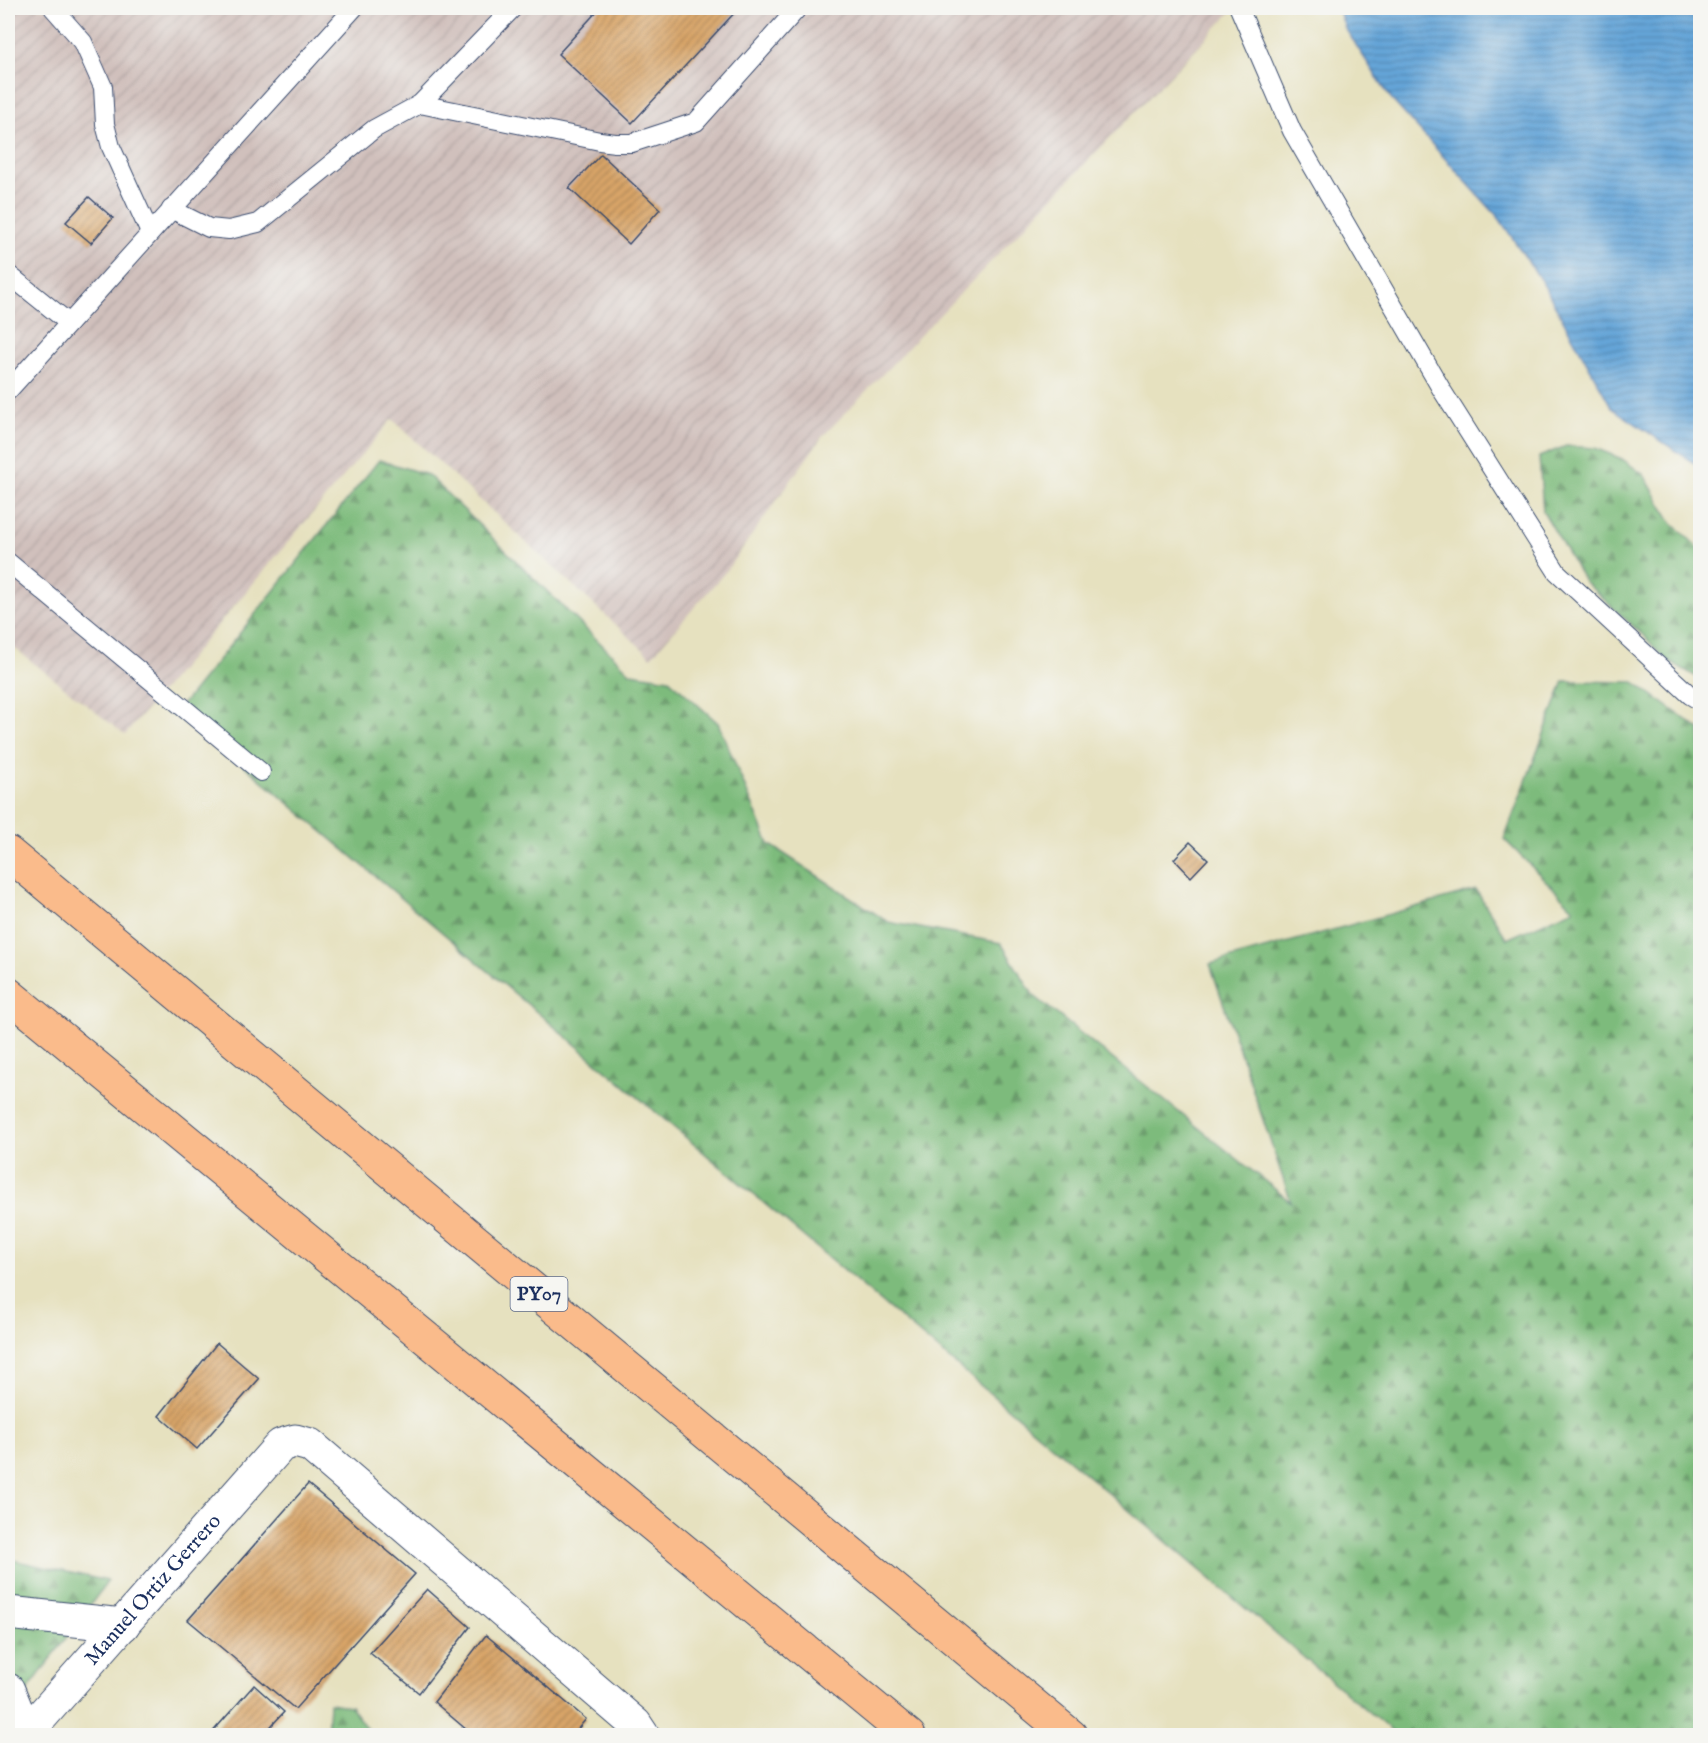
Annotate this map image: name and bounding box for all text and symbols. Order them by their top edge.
road number: PY07 [510,1277,568,1311]
street label: Manuel Ortiz Gerrero [79,1508,227,1671]

